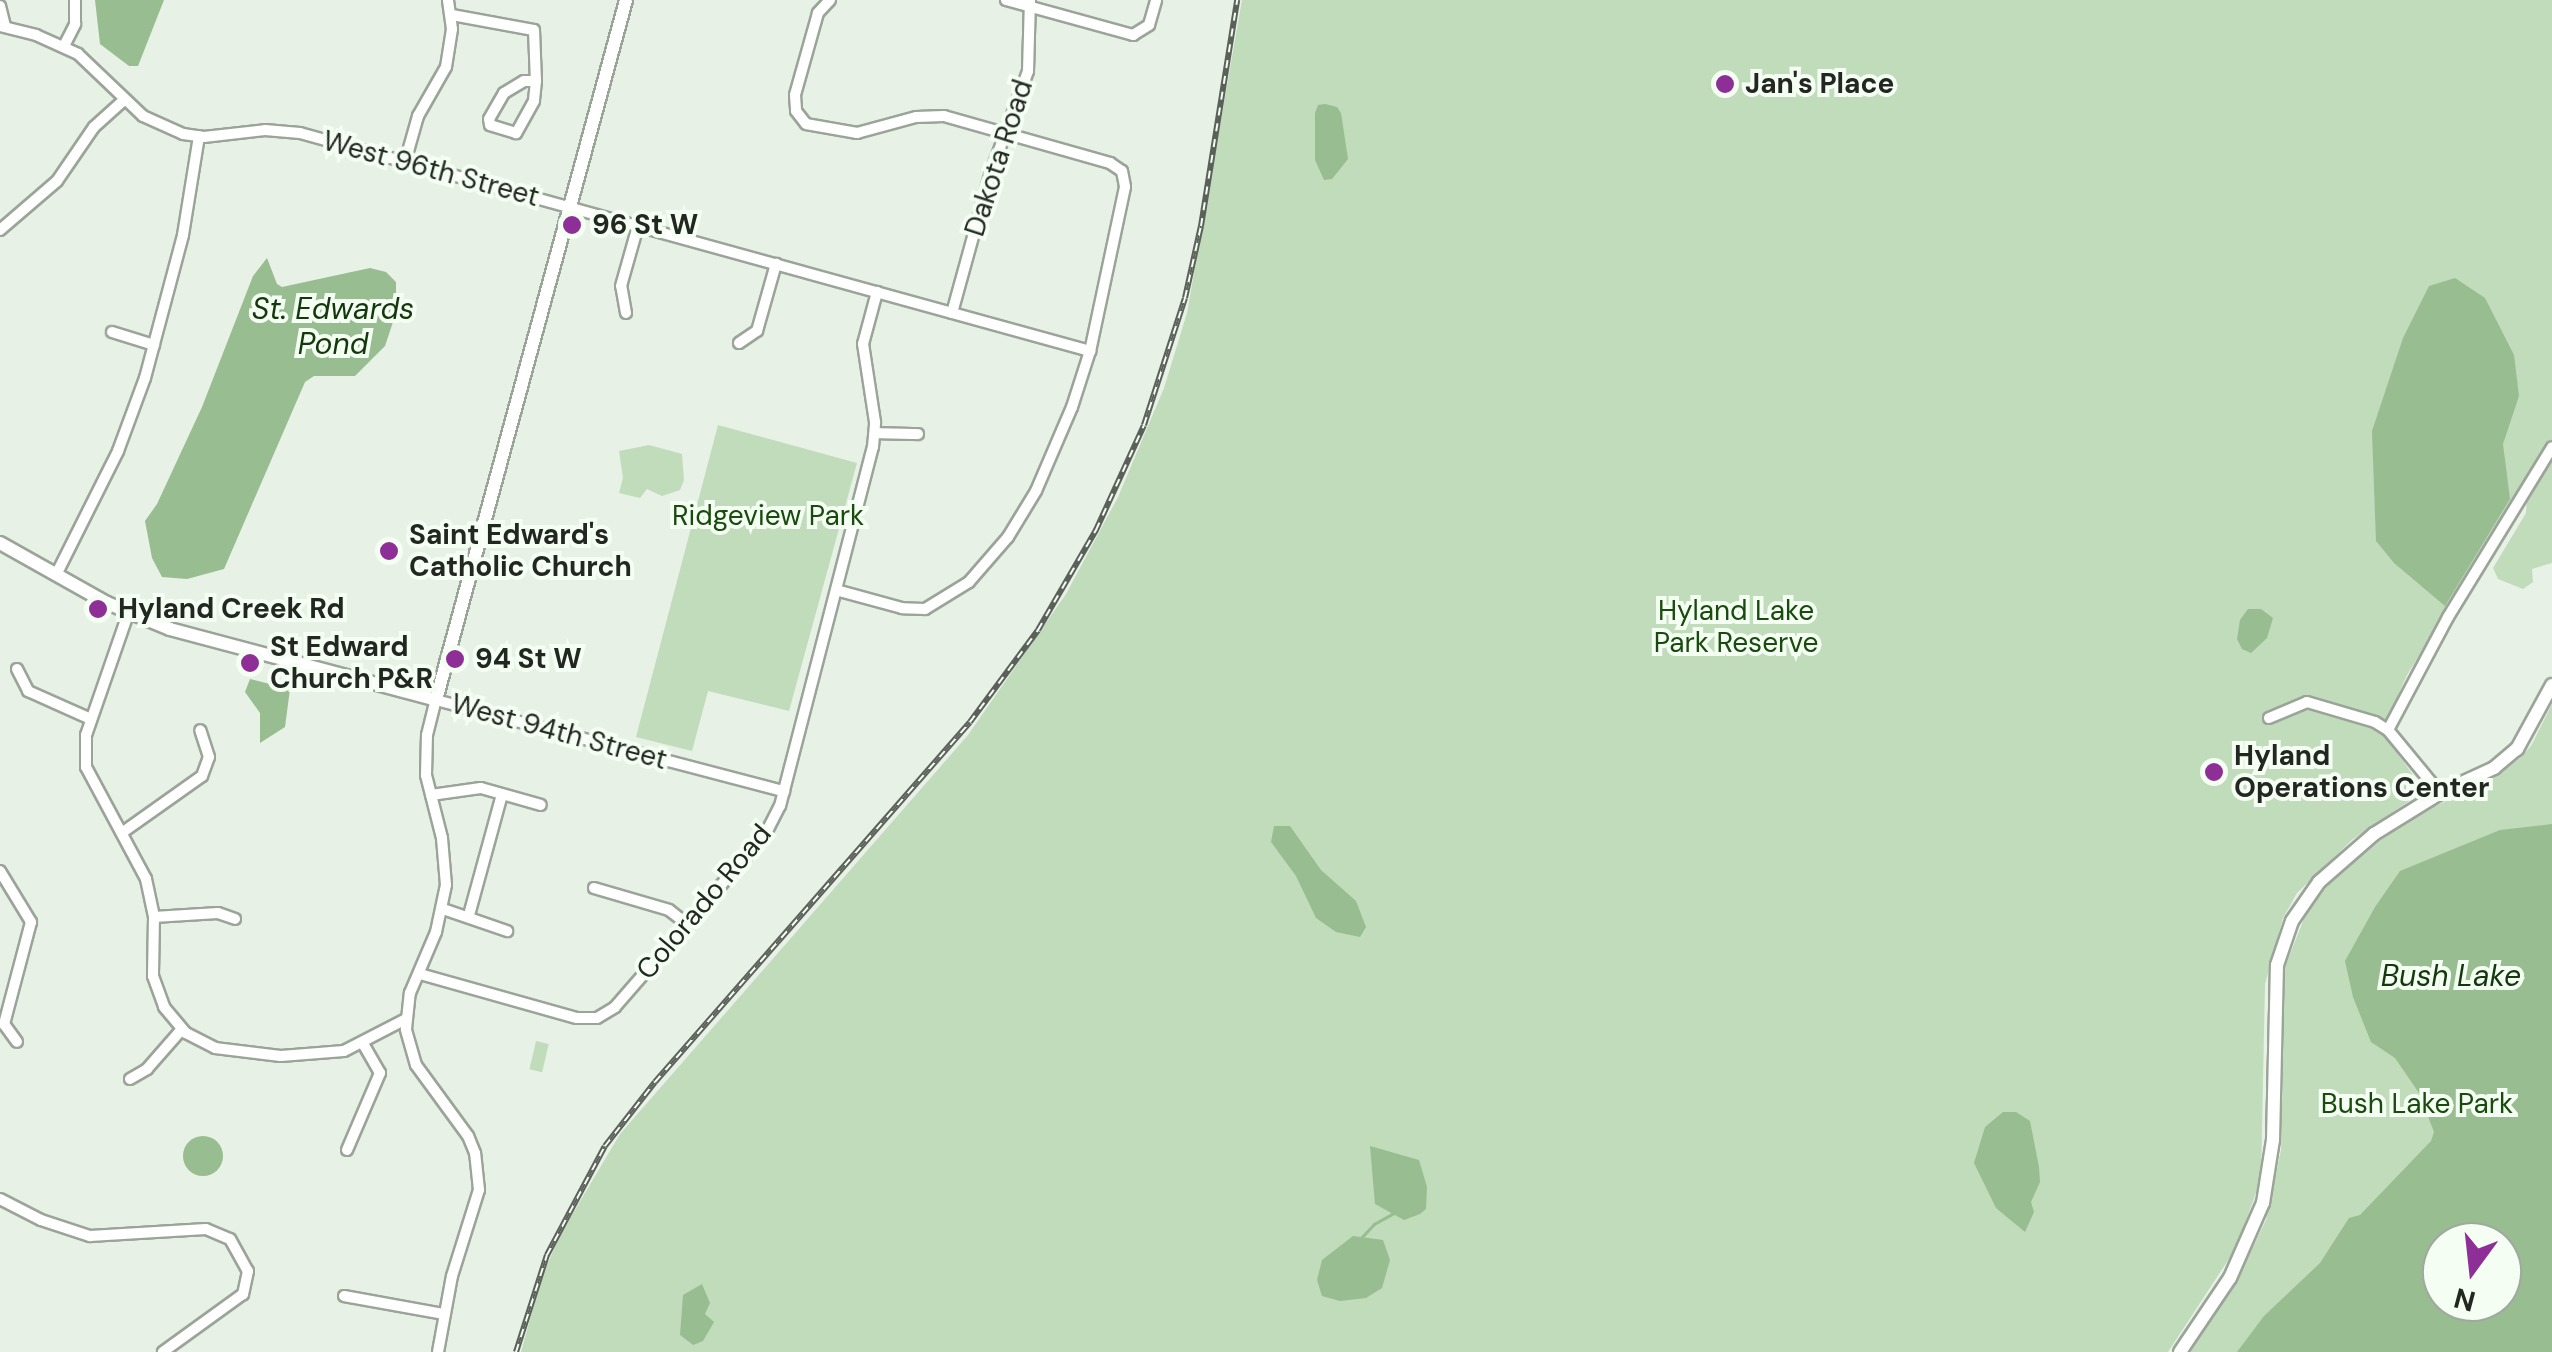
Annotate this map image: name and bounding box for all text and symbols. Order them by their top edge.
place label: Jan's Place [1745,67,1894,101]
marker: Jan's Place [1714,73,1736,95]
street label: Dakota Road [958,76,1040,240]
street label: West 96th Street [319,124,543,214]
place label: 96 St W [592,208,698,242]
marker: 96 St W [561,214,583,236]
water label: St. Edwards Pond [252,291,414,362]
park label: Ridgeview Park [672,499,864,533]
place label: Saint Edward's Catholic Church [409,518,632,584]
marker: Saint Edward's Catholic Church [378,540,400,562]
place label: Hyland Creek Rd [118,592,345,626]
park label: Hyland Lake Park Reserve [1654,594,1818,660]
marker: Hyland Creek Rd [87,598,109,620]
place label: St Edward Church P&R [270,630,433,696]
place label: 94 St W [475,642,582,676]
marker: 94 St W [444,648,466,670]
marker: St Edward Church P&R [239,652,261,674]
street label: West 94th Street [447,687,671,777]
place label: Hyland Operations Center [2234,739,2489,805]
marker: Hyland Operations Center [2203,761,2225,783]
street label: Colorado Road [629,818,779,986]
water label: Bush Lake [2381,958,2521,994]
park label: Bush Lake Park [2321,1087,2513,1121]
north arrow [2422,1222,2522,1322]
text: N [2450,1279,2479,1320]

